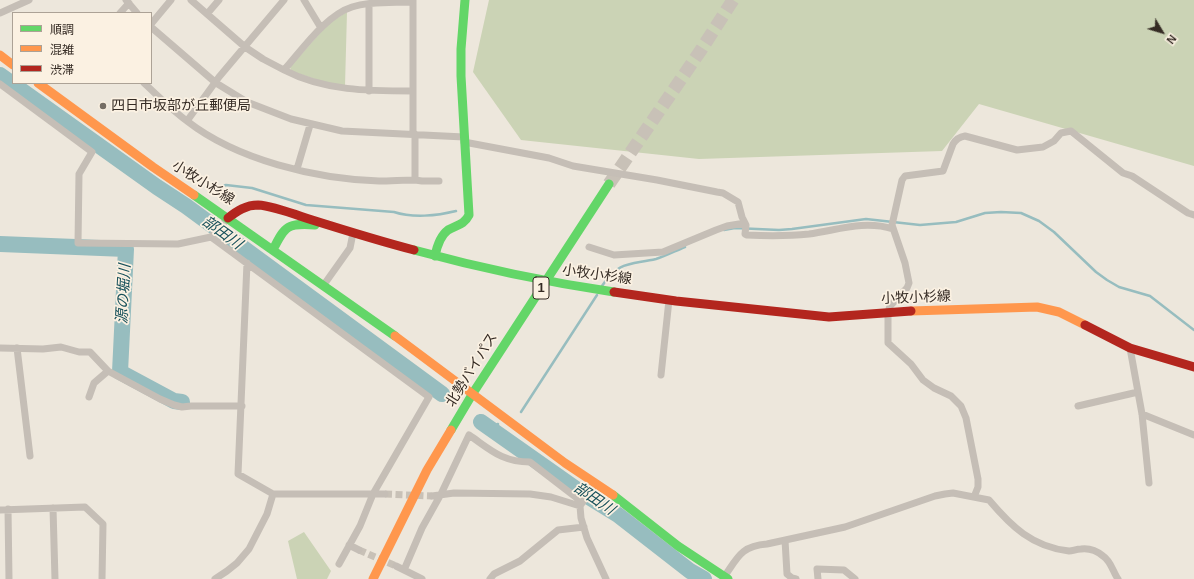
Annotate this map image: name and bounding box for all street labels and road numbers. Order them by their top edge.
street label: 小牧小杉線 [169,157,237,209]
street label: 小牧小杉線 [561,262,633,288]
road number: 1 [533,277,549,299]
street label: 小牧小杉線 [881,288,951,308]
street label: 北勢バイパス [443,330,501,410]

